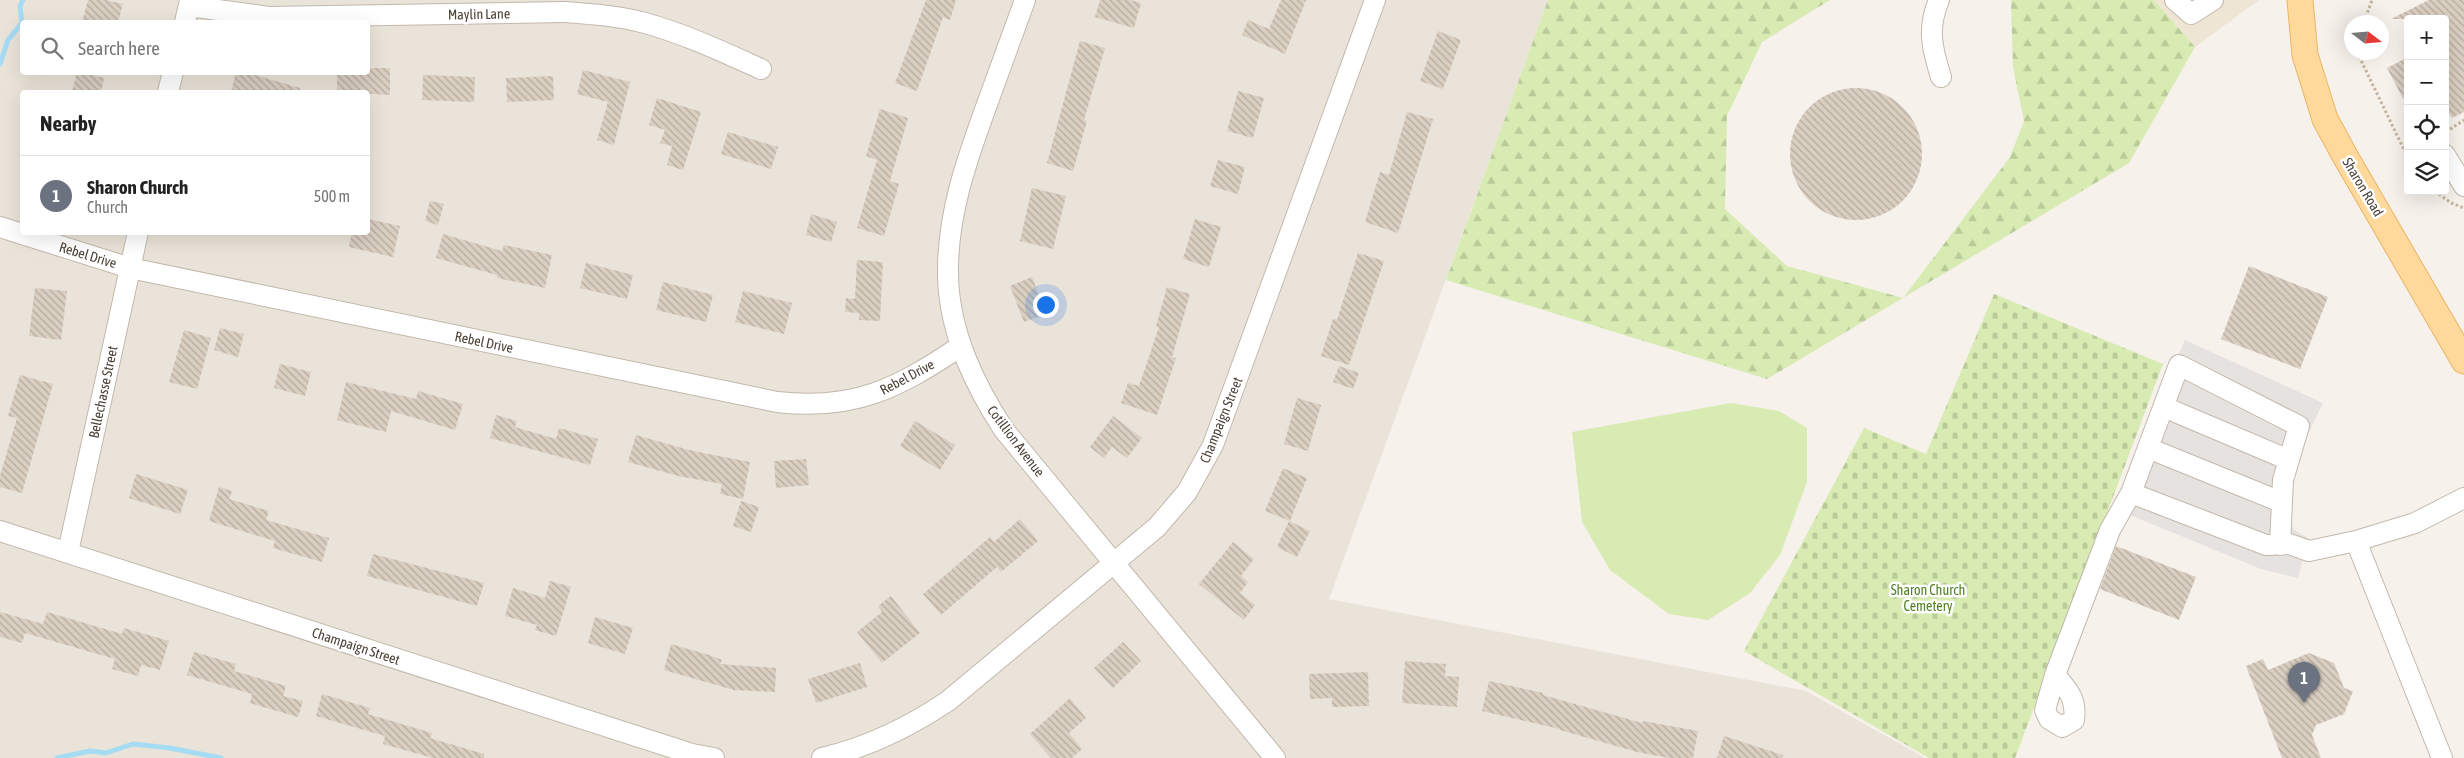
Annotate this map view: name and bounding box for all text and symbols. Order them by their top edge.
street label: Maylin Lane [448,5,510,23]
north arrow [2344,15,2389,60]
map controls [2404,15,2449,195]
button: + [2404,15,2449,60]
search box [20,20,370,75]
icon: search [38,34,66,62]
text: Search here [78,37,160,59]
button: − [2404,60,2449,105]
button: locate [2404,105,2449,150]
text: Nearby [40,111,96,135]
button: layers [2404,150,2449,195]
street label: Sharon Road [2339,155,2387,219]
text: Sharon Church [87,176,188,198]
text: 1 [52,187,60,205]
text: 500 m [314,187,350,205]
text: Church [87,198,128,216]
street label: Rebel Drive [57,239,119,271]
your location [1033,292,1059,318]
street label: Rebel Drive [453,328,515,356]
street label: Bellechasse Street [85,344,121,440]
street label: Rebel Drive [877,356,937,398]
street label: Champaign Street [1196,375,1246,465]
street label: Cotillion Avenue [984,402,1048,480]
park label: Sharon Church Cemetery [1891,582,1965,614]
street label: Champaign Street [310,624,402,668]
pin: 1 [2288,662,2320,703]

